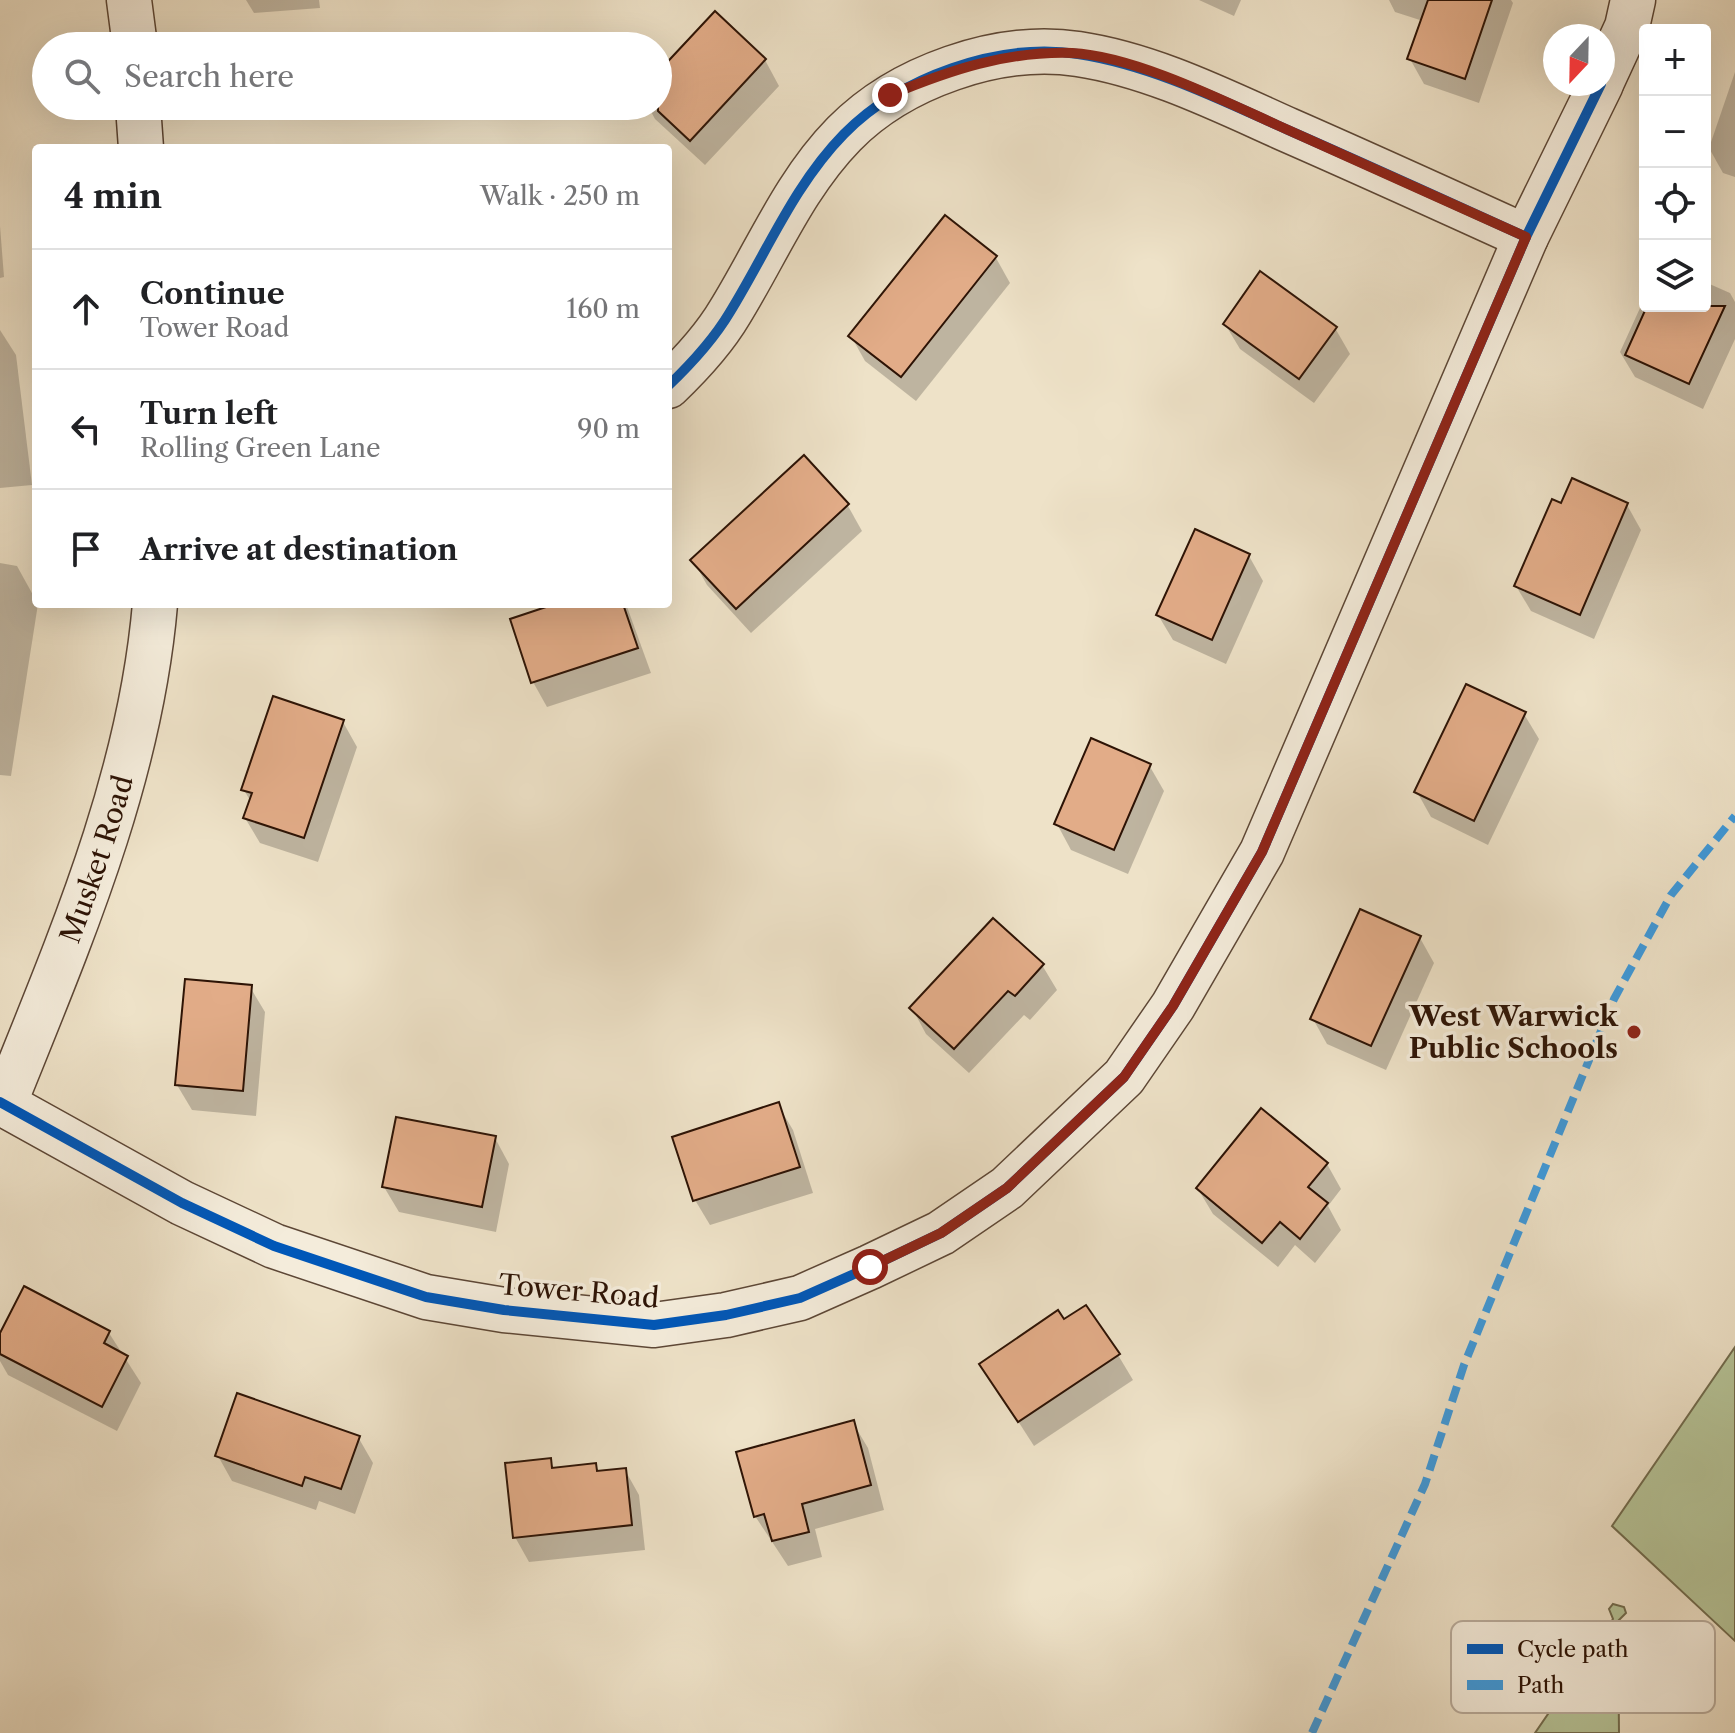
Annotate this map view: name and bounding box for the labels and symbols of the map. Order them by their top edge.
north arrow [1543,24,1615,96]
route end [872,77,908,113]
street label: Musket Road [53,771,140,948]
place label: West Warwick Public Schools [1408,999,1619,1065]
marker: West Warwick Public Schools [1625,1023,1643,1041]
route start [852,1249,888,1285]
street label: Tower Road [497,1267,661,1315]
legend [1451,1621,1715,1713]
text: Cycle path [1517,1636,1629,1663]
text: Path [1517,1672,1565,1699]

